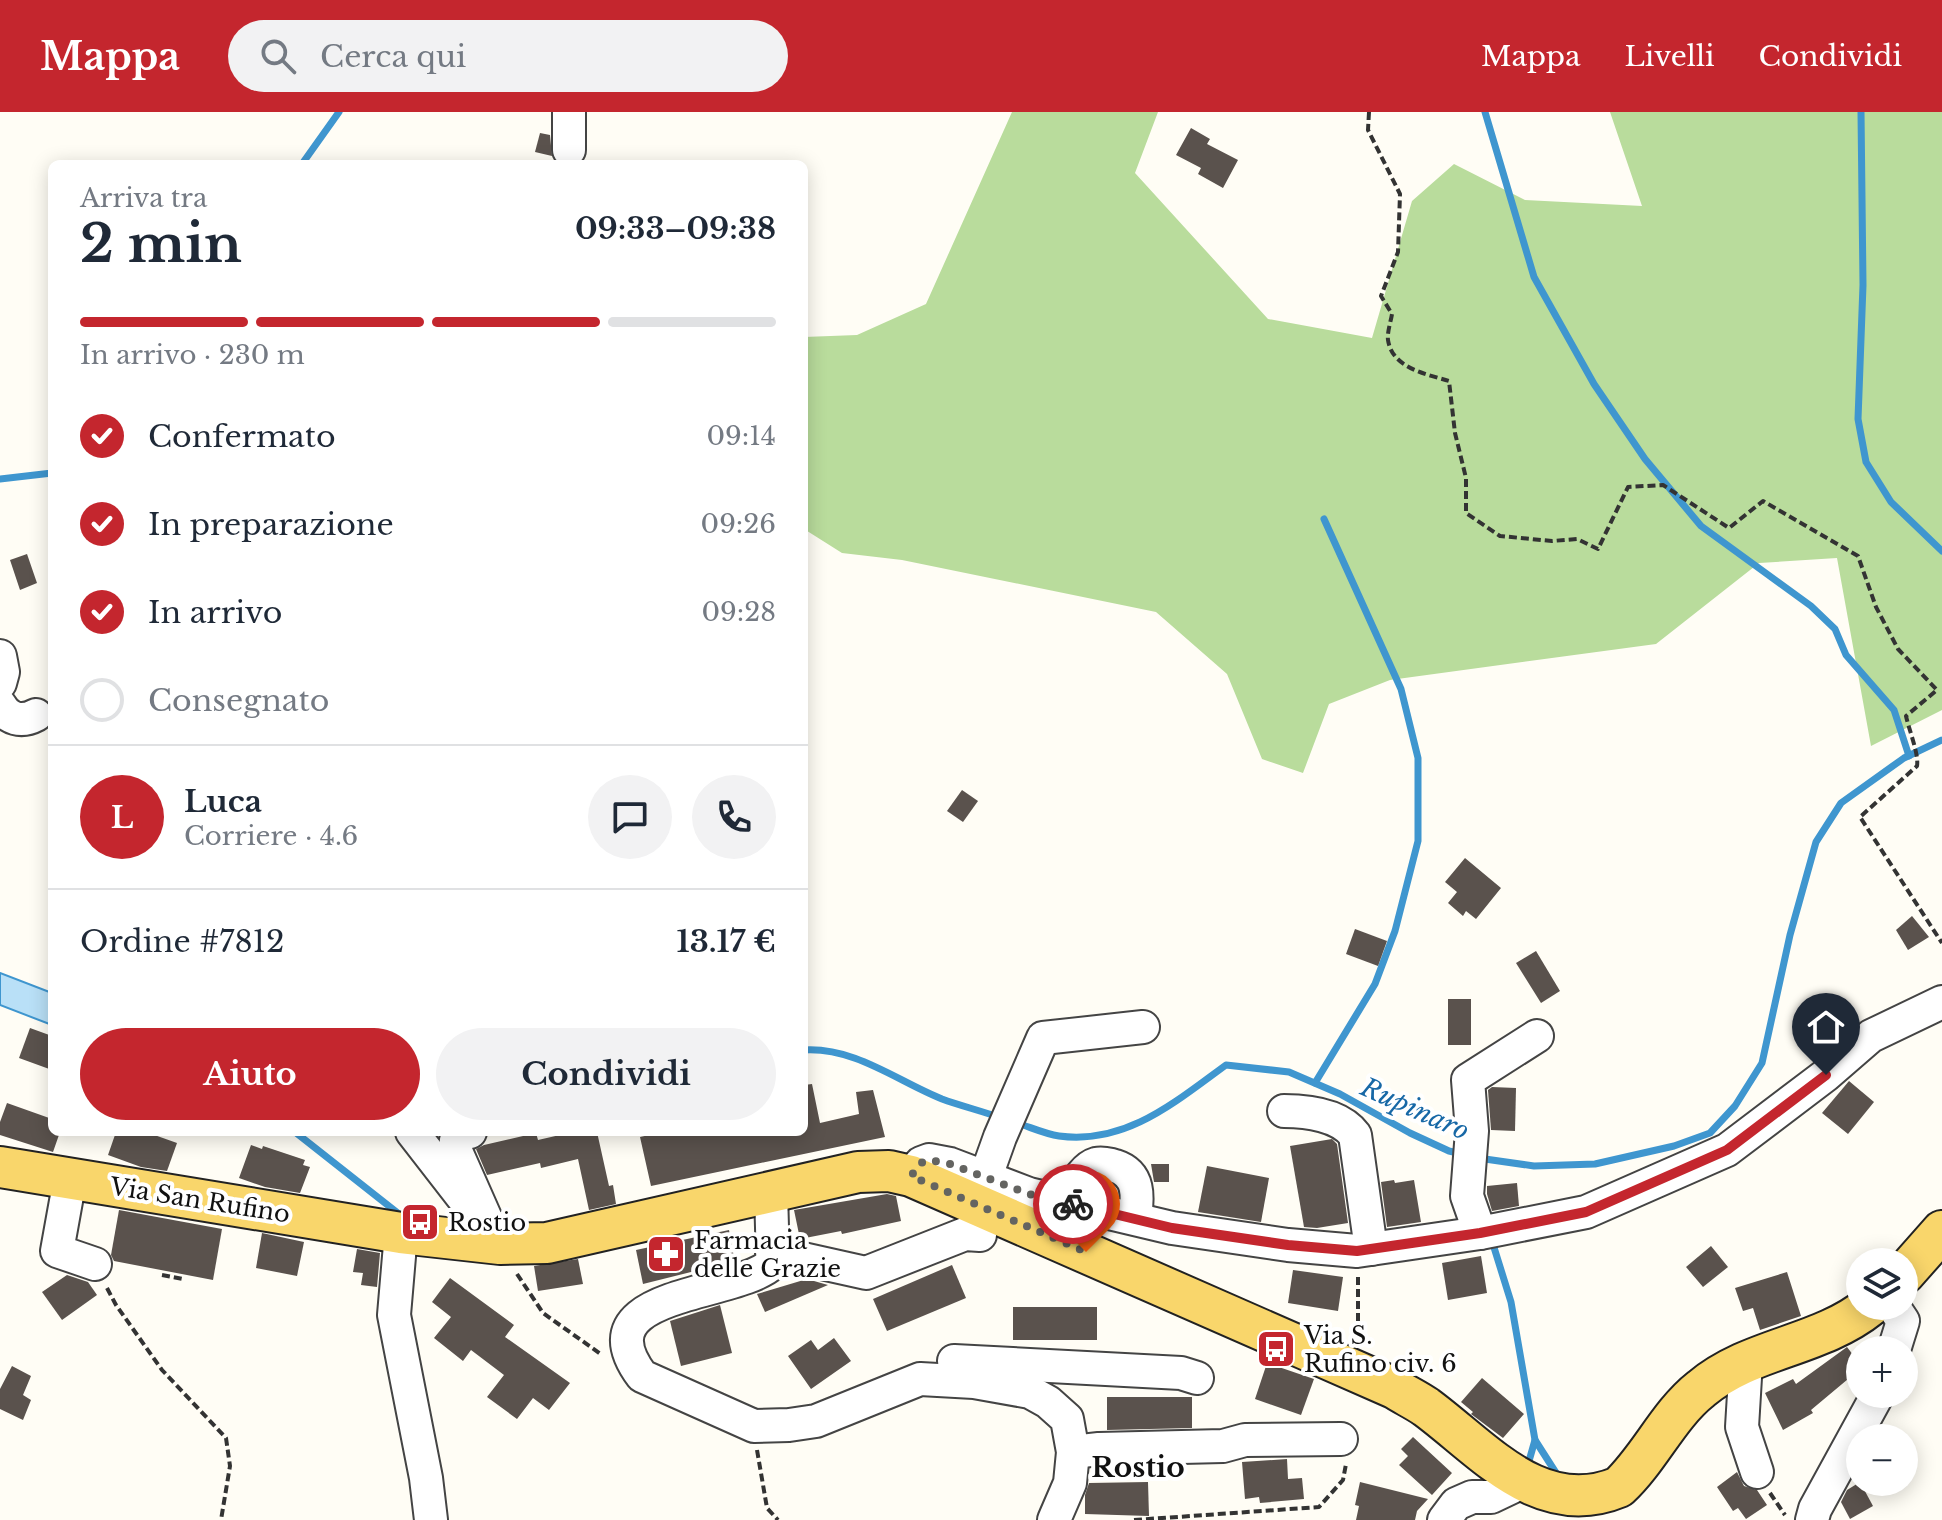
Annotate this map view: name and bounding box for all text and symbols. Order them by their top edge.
search box [228,20,788,92]
text: Mappa [40,33,180,80]
icon: search [256,34,300,78]
text: Cerca qui [320,38,466,75]
text: Mappa [1481,39,1581,74]
text: Livelli [1625,39,1715,74]
text: Condividi [1759,39,1902,74]
text: Arriva tra [80,182,207,214]
text: 09:33–09:38 [575,210,776,247]
text: 2 min [80,212,242,276]
text: In arrivo · 230 m [80,339,305,371]
icon: check [80,414,124,458]
text: Confermato [148,418,336,455]
text: 09:14 [707,420,776,452]
icon: check [80,502,124,546]
text: In preparazione [148,506,394,543]
text: 09:26 [701,508,776,540]
icon: check [80,590,124,634]
text: In arrivo [148,594,282,631]
text: 09:28 [702,596,776,628]
text: Consegnato [148,682,329,719]
button: chat [588,775,672,859]
button: phone [692,775,776,859]
text: Luca [184,783,262,820]
text: L [111,799,133,836]
text: Corriere · 4.6 [184,820,358,852]
text: Ordine #7812 [80,923,284,960]
text: 13.17 € [677,923,776,960]
pin [1792,993,1860,1075]
icon: home [1804,1005,1848,1049]
button: Aiuto [80,1028,420,1120]
button: Condividi [436,1028,776,1120]
water label: Rupinaro [1355,1071,1474,1147]
courier [1033,1164,1113,1244]
pin [1052,1170,1120,1252]
street label: Via San Rufino [107,1171,292,1229]
icon: bike [1051,1182,1095,1226]
icon: bag [1064,1182,1108,1226]
bus stop icon: Rostio [399,1201,441,1243]
place label: Rostio [448,1208,526,1237]
place label: Farmacia delle Grazie [694,1226,841,1283]
pharmacy icon: Farmacia delle Grazie [645,1233,687,1275]
map controls [1846,1248,1918,1496]
button: layers [1846,1248,1918,1320]
place label: Via S. Rufino civ. 6 [1303,1321,1457,1378]
bus stop icon: Via S. Rufino civ. 6 [1255,1328,1297,1370]
button: + [1846,1336,1918,1408]
button: − [1846,1424,1918,1496]
district label: Rostio [1091,1450,1185,1485]

